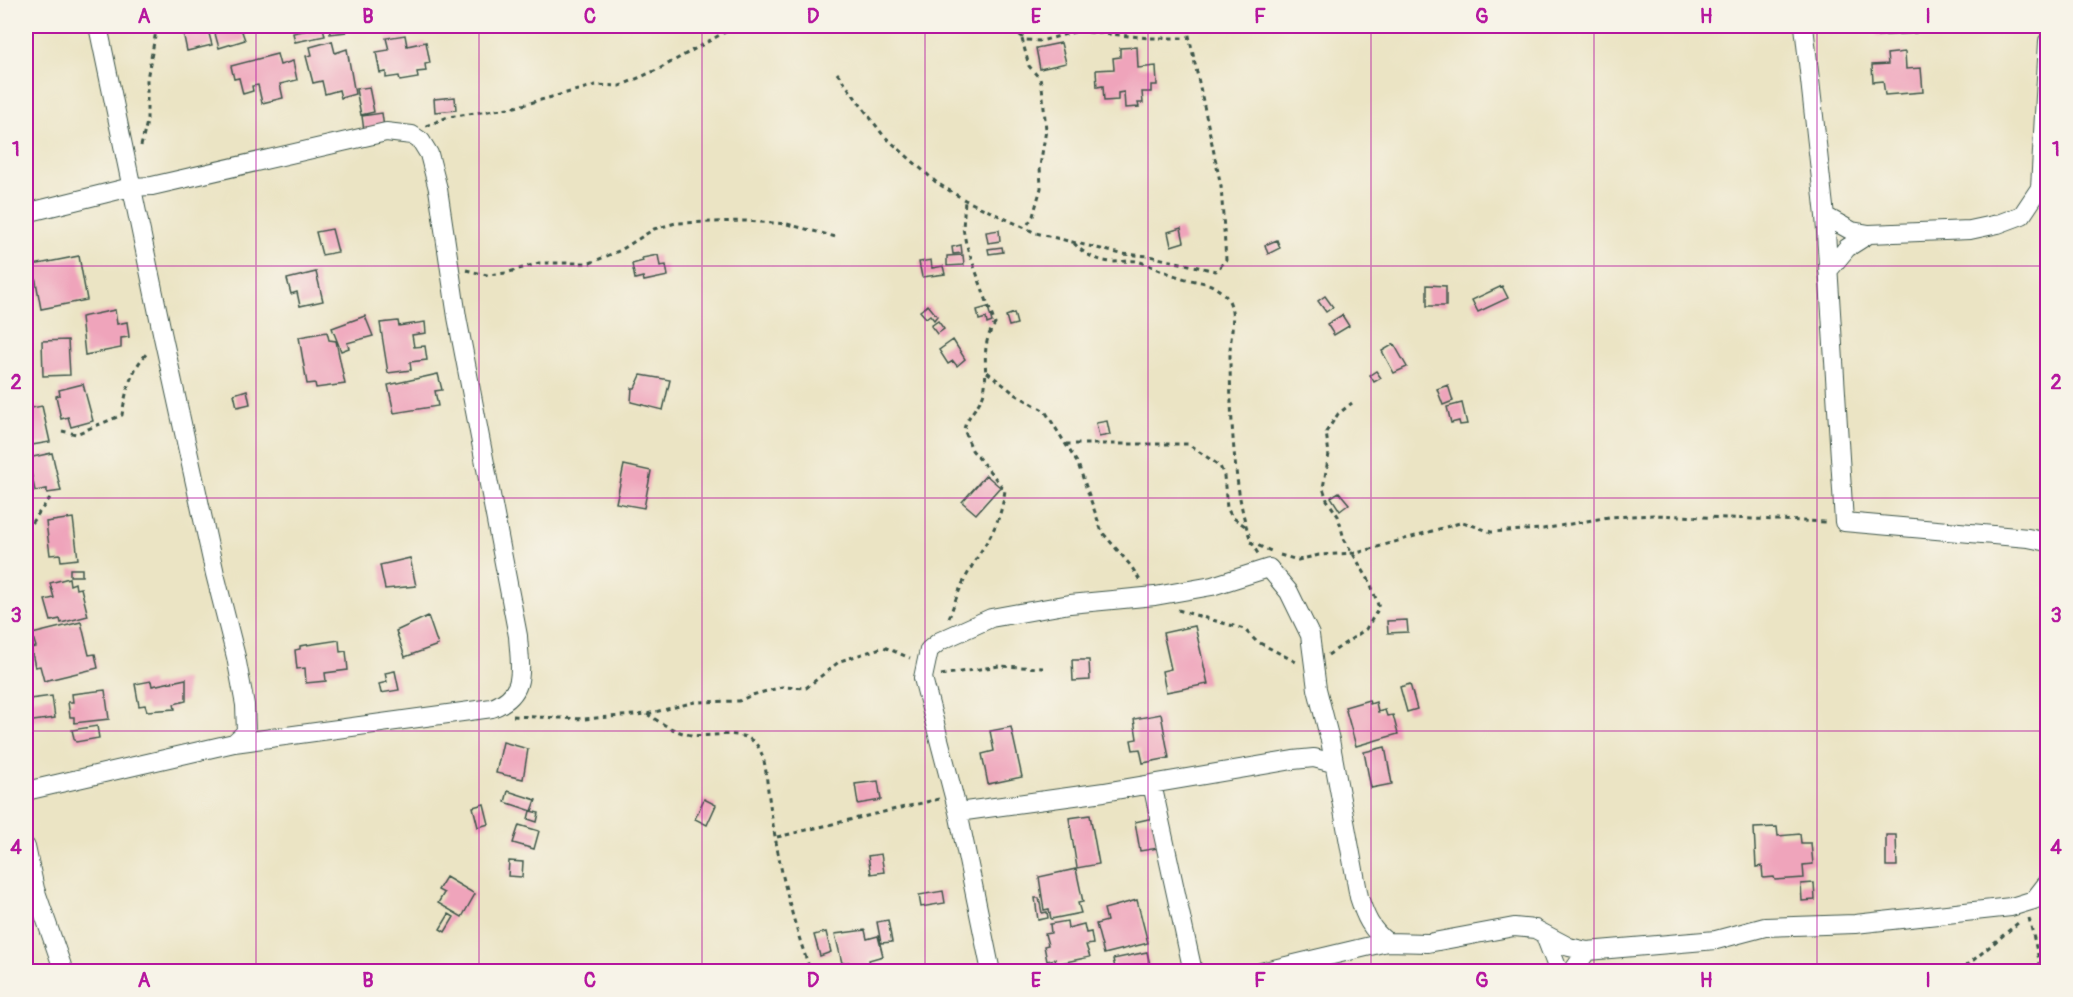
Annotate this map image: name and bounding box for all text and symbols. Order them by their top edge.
text: A [138,4,151,29]
text: B [362,4,374,29]
text: C [584,4,596,29]
text: D [807,4,820,29]
text: E [1031,4,1042,29]
text: F [1254,4,1266,29]
text: G [1475,4,1489,29]
text: H [1700,4,1713,29]
text: I [1925,4,1931,29]
text: 1 [12,137,20,162]
text: 1 [2052,137,2060,162]
text: 2 [10,370,22,395]
text: 2 [2050,370,2062,395]
text: 3 [10,603,22,628]
text: 3 [2050,603,2062,628]
text: 4 [10,835,22,860]
text: 4 [2050,835,2062,860]
text: A [138,968,151,993]
text: B [362,968,374,993]
text: C [584,968,596,993]
text: D [807,968,820,993]
text: E [1031,968,1042,993]
text: F [1254,968,1266,993]
text: G [1475,968,1489,993]
text: H [1700,968,1713,993]
text: I [1925,968,1931,993]

